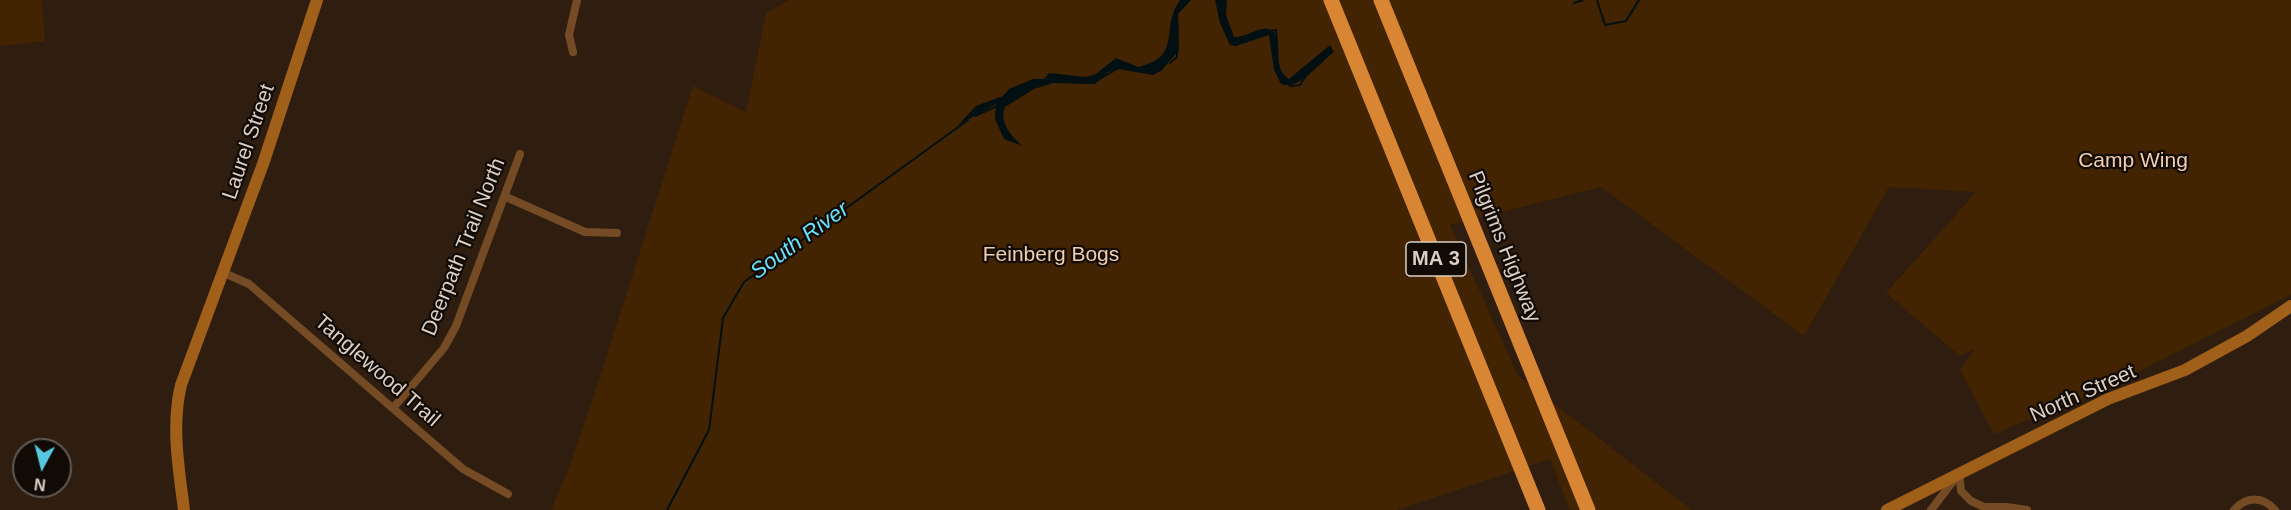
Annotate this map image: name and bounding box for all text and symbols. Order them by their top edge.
street label: Laurel Street [218,81,280,203]
park label: Camp Wing [2078,148,2188,174]
street label: Deerpath Trail North [417,154,511,340]
street label: Pilgrims Highway [1462,168,1546,326]
water label: South River [746,197,854,285]
park label: Feinberg Bogs [983,242,1119,268]
road number: MA 3 [1406,242,1466,276]
street label: Tanglewood Trail [309,310,445,432]
street label: North Street [2026,359,2140,429]
north arrow [12,438,72,498]
text: N [33,475,47,494]

